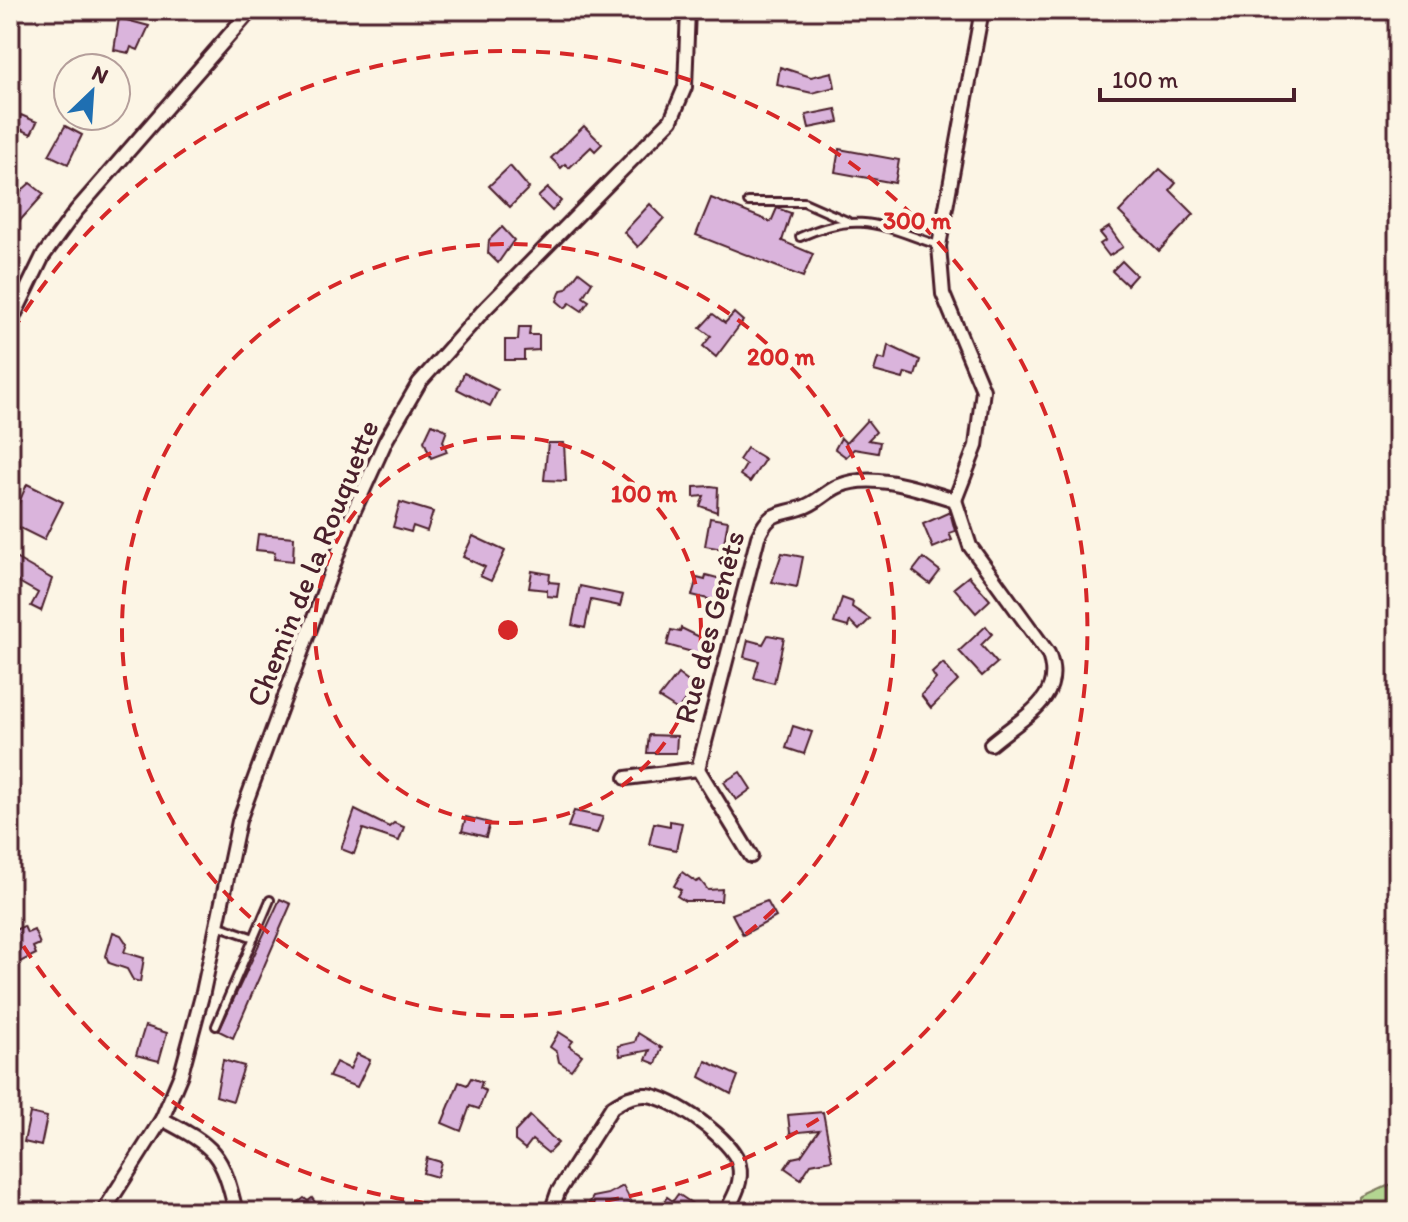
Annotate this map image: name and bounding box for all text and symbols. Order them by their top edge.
north arrow [52,52,132,132]
scale bar [1100,52,1294,102]
text: N [88,59,113,90]
text: 100 m [1112,65,1178,94]
text: 300 m [883,206,952,235]
text: 200 m [747,342,816,371]
street label: Chemin de la Rouquette [238,414,386,712]
text: 100 m [611,479,678,508]
street label: Rue des Genêts [666,527,752,727]
centre of rings [494,616,522,644]

